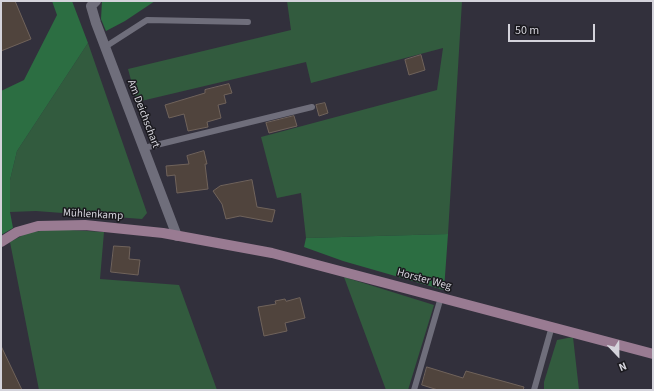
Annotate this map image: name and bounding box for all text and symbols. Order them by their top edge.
scale bar [510,16,597,42]
text: 50 m [515,22,539,39]
street label: Am Deichschart [124,78,162,150]
street label: Mühlenkamp [63,207,123,223]
street label: Horster Weg [395,266,453,294]
north arrow [598,335,638,375]
text: N [616,358,629,375]

